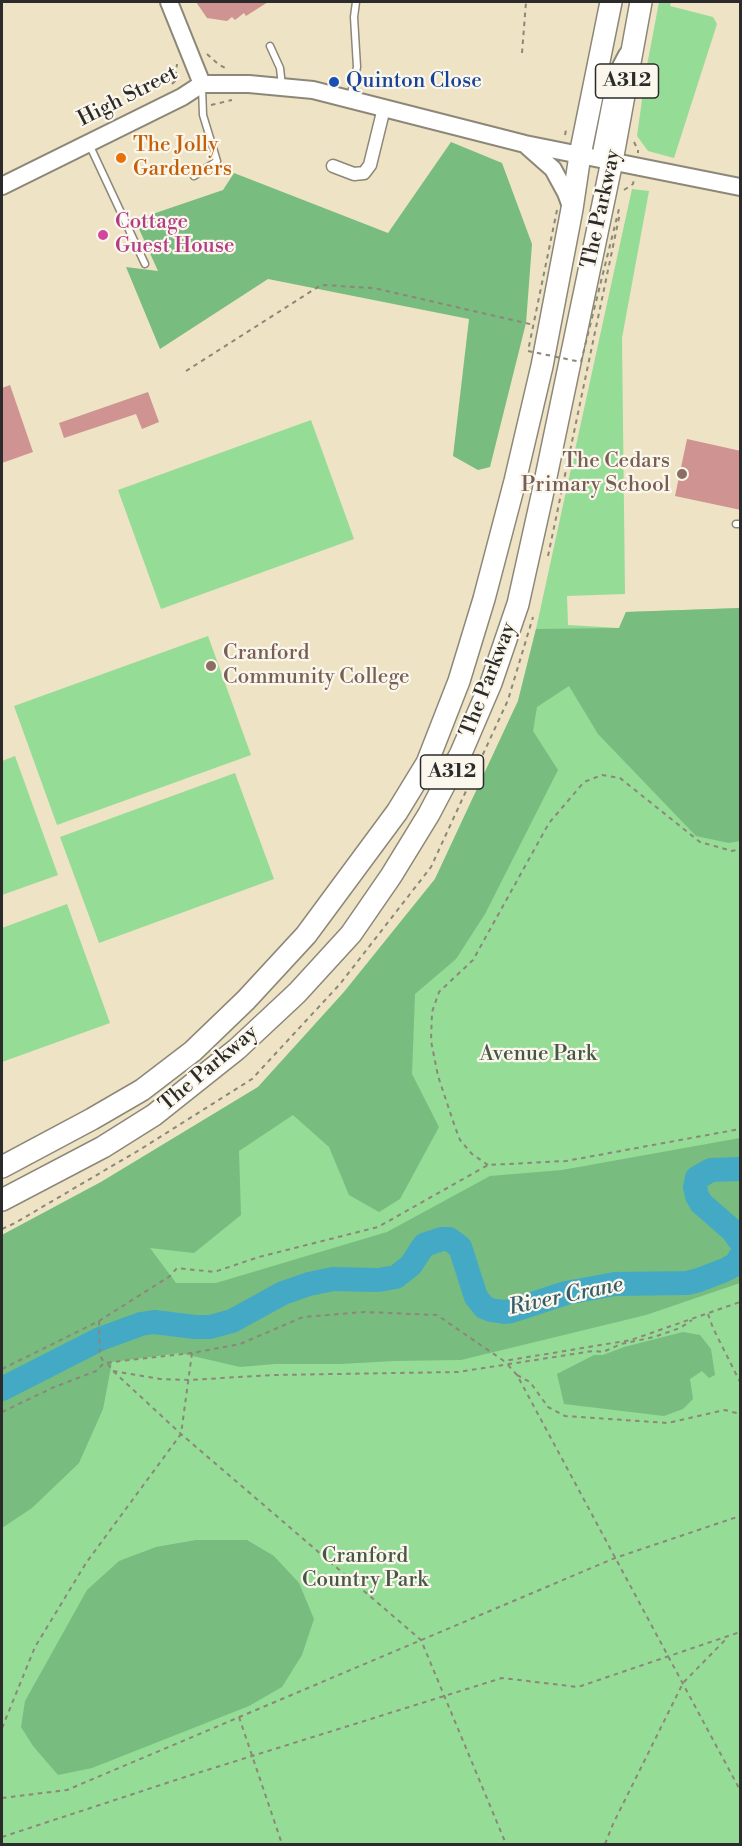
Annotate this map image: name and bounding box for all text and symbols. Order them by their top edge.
street label: High Street [74,61,182,133]
road number: A312 [596,64,658,98]
place label: Quinton Close [346,69,482,95]
marker: Quinton Close [327,75,341,89]
place label: The Jolly Gardeners [133,133,232,183]
street label: The Parkway [577,147,627,271]
marker: The Jolly Gardeners [114,151,128,165]
place label: Cottage Guest House [115,210,235,260]
marker: Cottage Guest House [96,228,110,242]
place label: The Cedars Primary School [521,449,670,499]
marker: The Cedars Primary School [675,467,689,481]
street label: The Parkway [456,619,522,741]
place label: Cranford Community College [223,641,410,691]
marker: Cranford Community College [204,659,218,673]
road number: A312 [420,755,484,789]
street label: The Parkway [155,1021,263,1117]
park label: Avenue Park [479,1042,597,1068]
water label: River Crane [506,1272,626,1322]
park label: Cranford Country Park [302,1544,428,1594]

